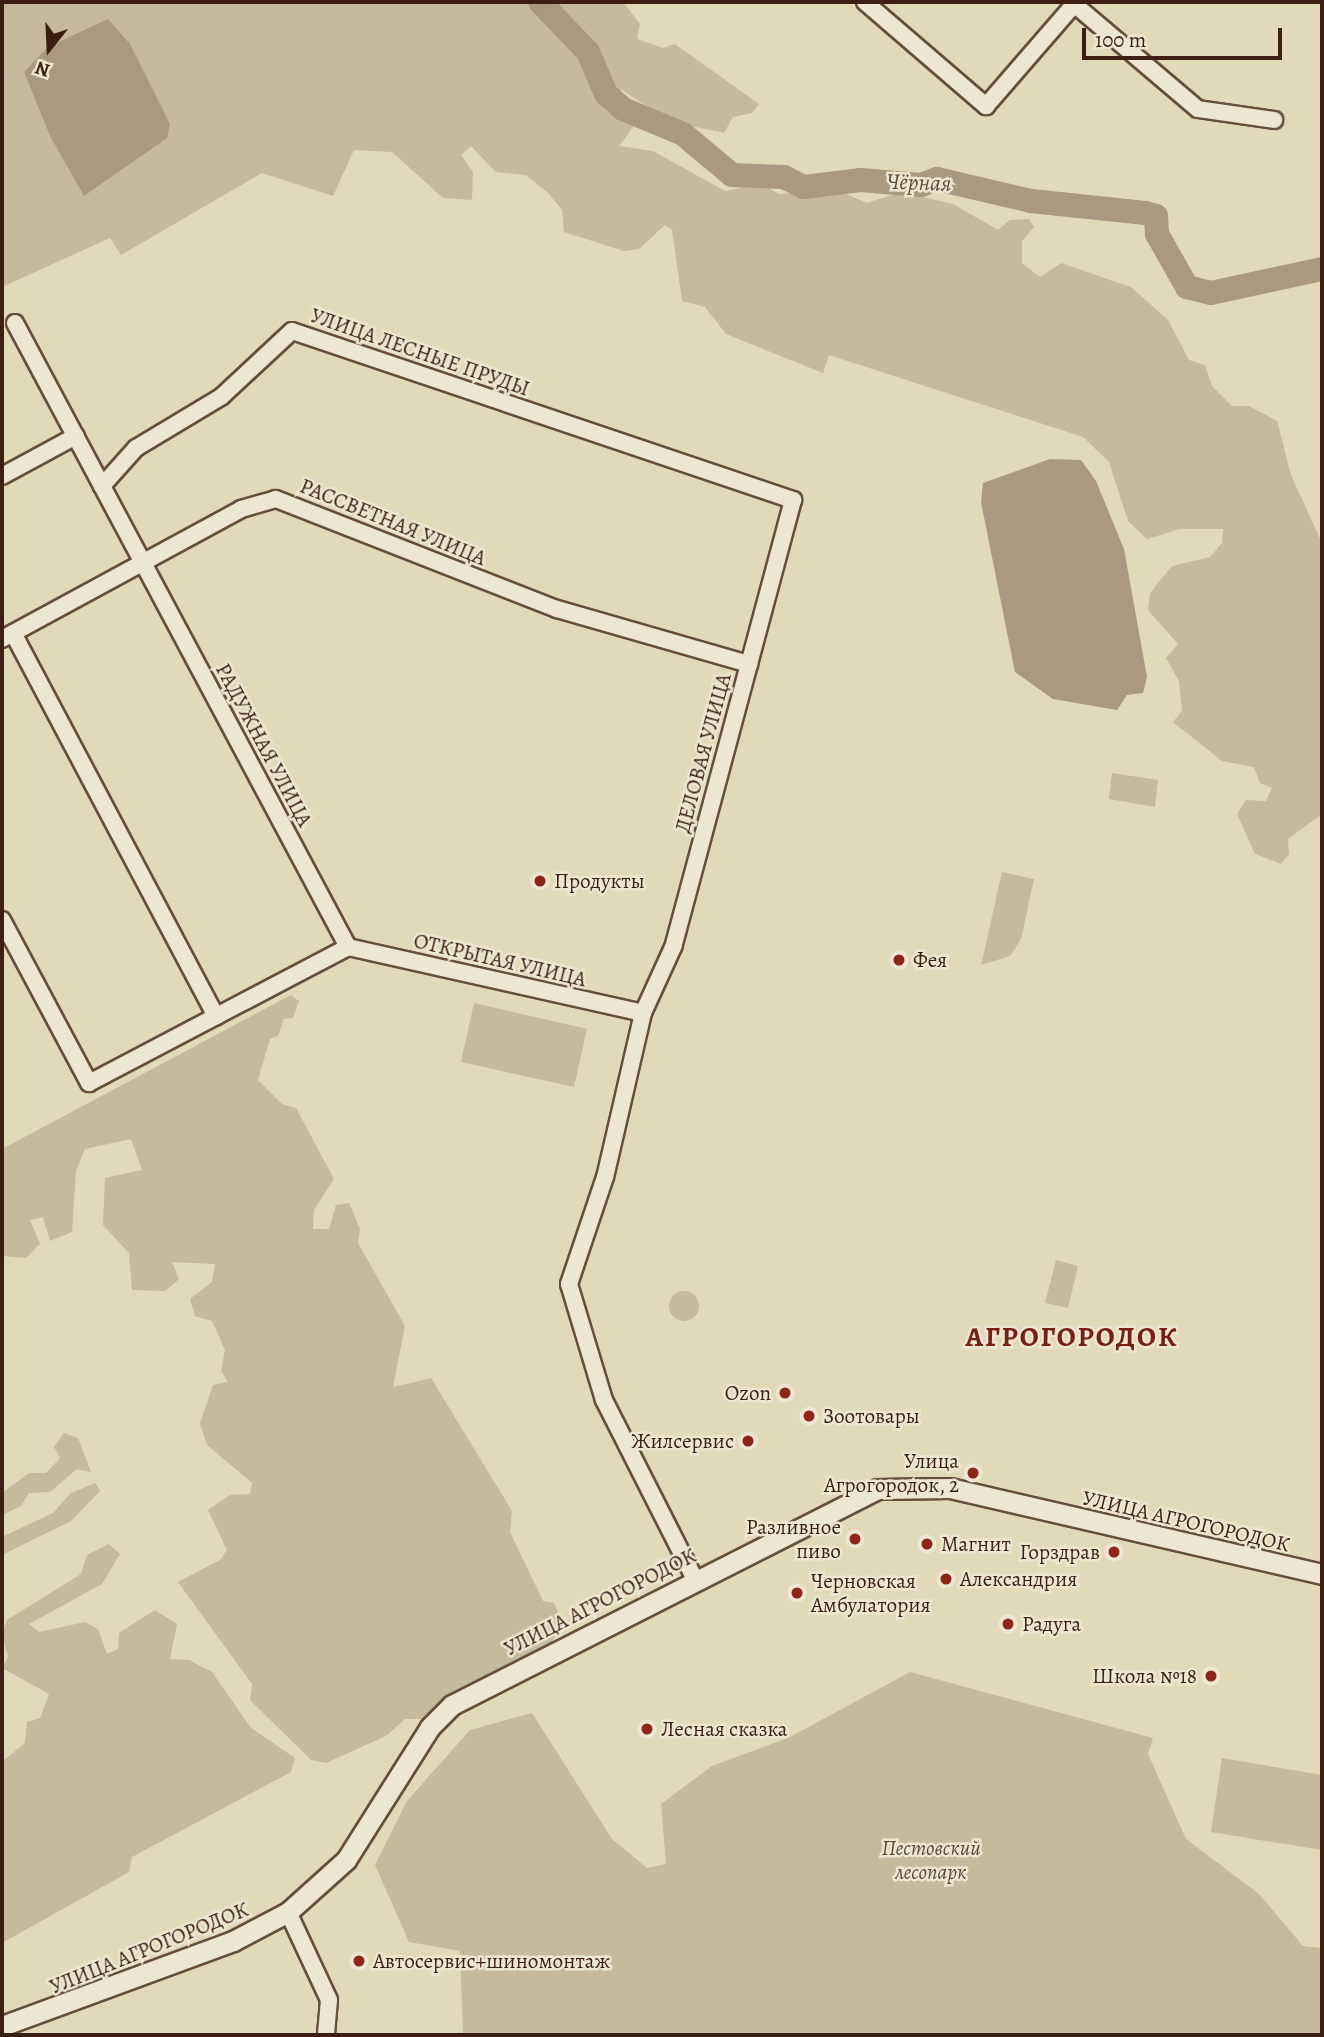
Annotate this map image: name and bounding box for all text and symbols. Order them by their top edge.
north arrow [14,14,84,84]
scale bar [1086,14,1286,58]
text: 100 m [1095,26,1146,54]
text: N [32,54,53,83]
water label: Чёрная [886,168,952,198]
street label: УЛИЦА ЛЕСНЫЕ ПРУДЫ [307,303,533,401]
street label: РАССВЕТНАЯ УЛИЦА [296,473,490,571]
street label: РАДУЖНАЯ УЛИЦА [210,659,318,831]
street label: ДЕЛОВАЯ УЛИЦА [670,671,736,835]
place label: Продукты [554,868,645,894]
marker: Продукты [532,873,548,889]
street label: ОТКРЫТАЯ УЛИЦА [411,928,589,992]
place label: Фея [913,947,947,973]
marker: Фея [891,952,907,968]
district label: АГРОГОРОДОК [967,1320,1177,1354]
place label: Ozon [725,1380,771,1406]
marker: Ozon [777,1385,793,1401]
place label: Зоотовары [823,1403,920,1429]
marker: Зоотовары [801,1408,817,1424]
place label: Жилсервис [631,1428,734,1454]
marker: Жилсервис [740,1433,756,1449]
place label: Улица Агрогородок, 2 [824,1448,959,1498]
marker: Улица Агрогородок, 2 [965,1465,981,1481]
street label: УЛИЦА АГРОГОРОДОК [1080,1485,1292,1557]
place label: Разливное пиво [746,1514,841,1564]
marker: Разливное пиво [847,1531,863,1547]
place label: Магнит [941,1531,1011,1557]
marker: Магнит [919,1536,935,1552]
place label: Горздрав [1019,1539,1100,1565]
street label: УЛИЦА АГРОГОРОДОК [500,1543,700,1661]
marker: Горздрав [1106,1544,1122,1560]
place label: Александрия [960,1566,1077,1592]
place label: Черновская Амбулатория [811,1568,931,1618]
marker: Александрия [938,1571,954,1587]
marker: Черновская Амбулатория [789,1585,805,1601]
place label: Радуга [1022,1611,1081,1637]
marker: Радуга [1000,1616,1016,1632]
place label: Школа №18 [1092,1663,1197,1689]
marker: Школа №18 [1203,1668,1219,1684]
place label: Лесная сказка [661,1716,788,1742]
marker: Лесная сказка [639,1721,655,1737]
park label: Пестовский лесопарк [881,1835,981,1885]
street label: УЛИЦА АГРОГОРОДОК [46,1897,252,1999]
place label: Автосервис+шиномонтаж [373,1948,610,1974]
marker: Автосервис+шиномонтаж [351,1953,367,1969]

